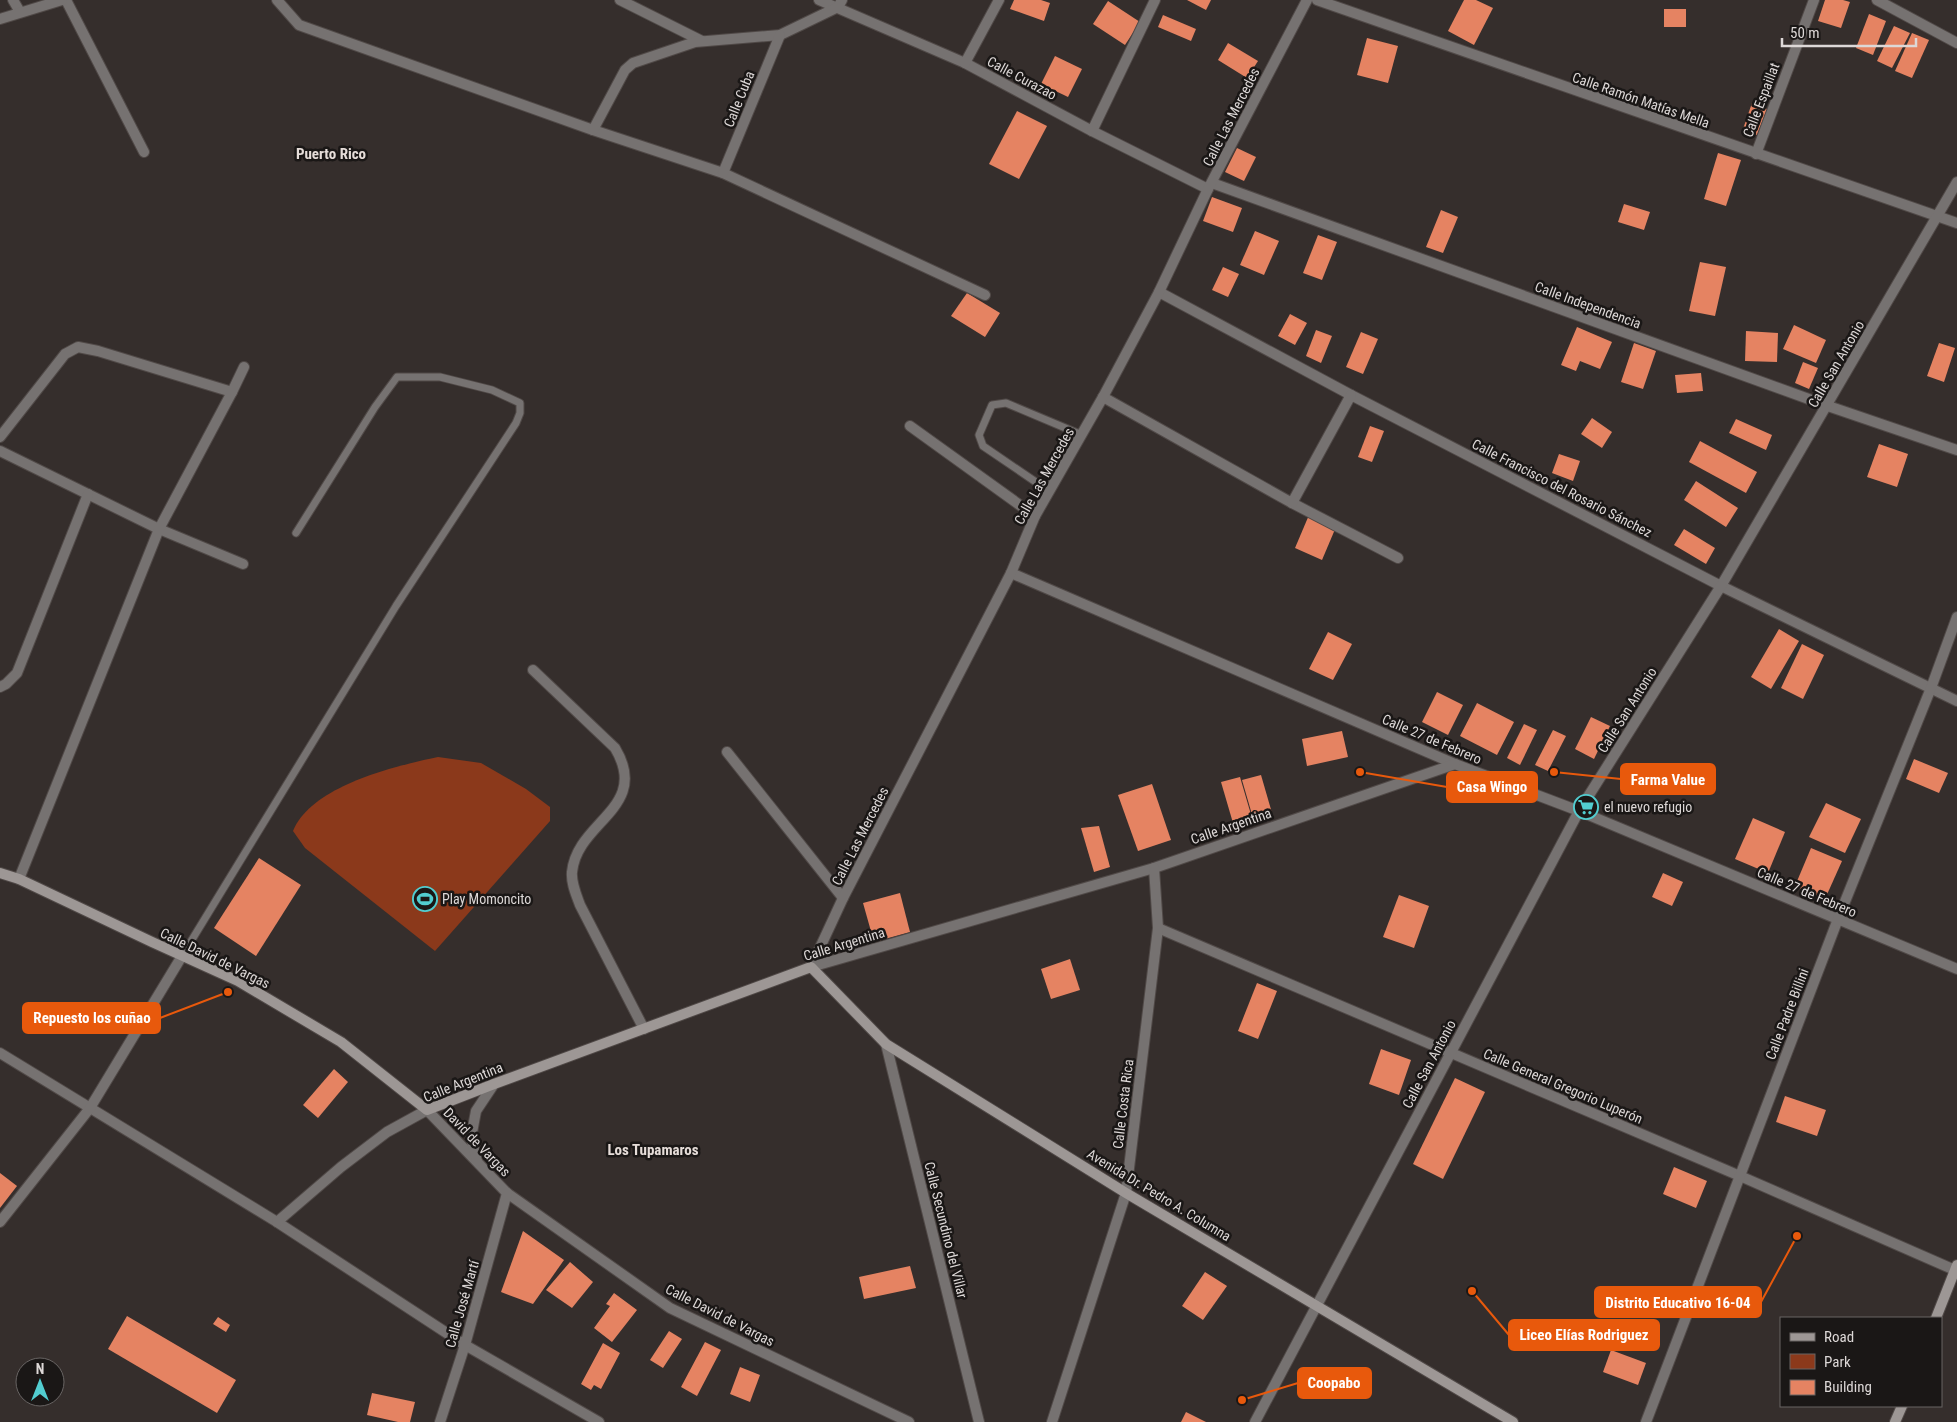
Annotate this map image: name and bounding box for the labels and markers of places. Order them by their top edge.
callout: Farma Value [1621,764,1715,794]
callout: Casa Wingo [1447,772,1537,802]
supermarket icon: el nuevo refugio [1573,794,1599,820]
place label: el nuevo refugio [1604,799,1692,815]
sports icon: Play Momoncito [412,886,438,912]
place label: Play Momoncito [442,891,531,907]
callout: Repuesto los cuñao [23,1003,160,1033]
callout: Distrito Educativo 16-04 [1595,1287,1761,1317]
callout: Liceo Elías Rodriguez [1509,1320,1659,1350]
callout: Coopabo [1298,1368,1371,1398]

